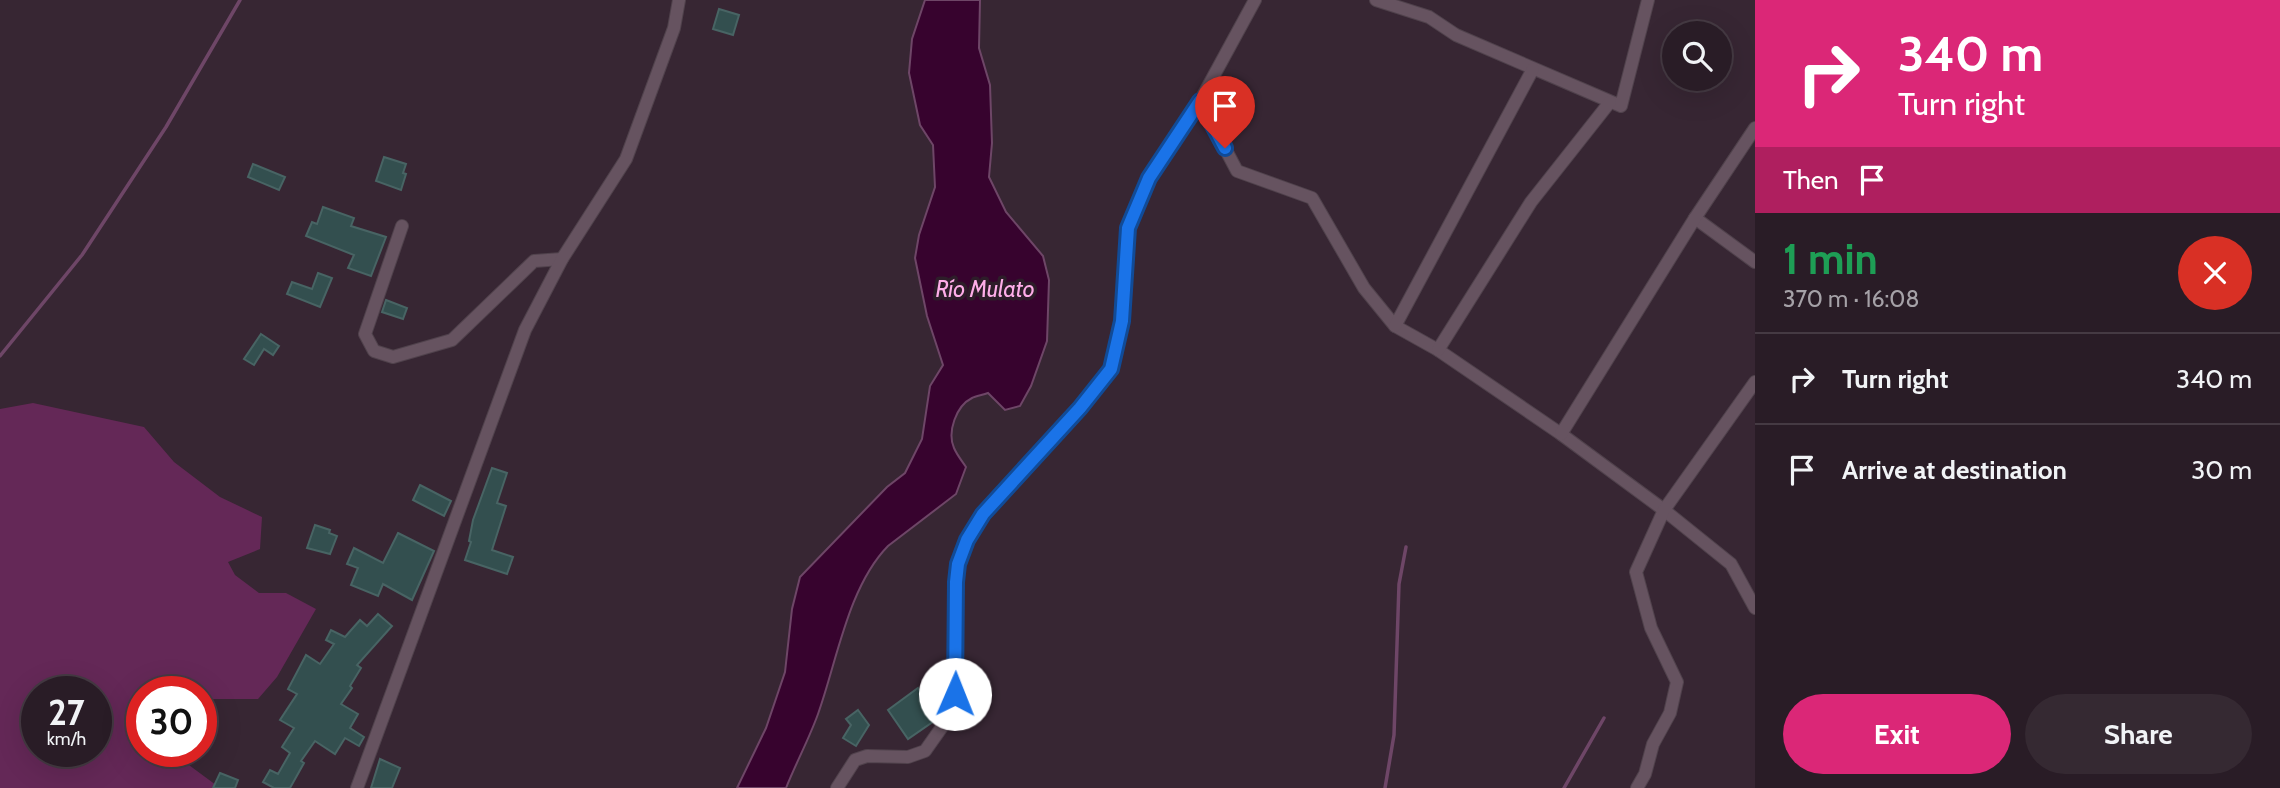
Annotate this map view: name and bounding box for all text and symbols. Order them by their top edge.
map controls [1662,21,1732,91]
button: search [1662,21,1732,91]
text: 340 m [1898,24,2043,83]
icon: right [1783,28,1874,119]
pin [1195,76,1255,148]
text: Turn right [1898,84,2025,123]
icon: arrive [1206,87,1244,125]
icon: arrive [1853,161,1891,199]
text: Then [1783,164,1839,196]
text: 1 min [1783,233,1878,285]
button: close [2178,236,2252,310]
water label: Río Mulato [935,275,1035,303]
text: 370 m · 16:08 [1783,285,1919,313]
icon: right [1783,360,1821,398]
text: Turn right [1842,363,1948,395]
text: 340 m [2176,363,2252,395]
icon: arrive [1783,451,1821,489]
text: Arrive at destination [1842,454,2067,486]
text: 30 m [2191,454,2252,486]
position arrow [918,657,992,731]
speed limit sign: 30 [126,676,217,767]
text: 27 [48,691,85,734]
button: Exit [1783,694,2011,774]
button: Share [2025,694,2252,774]
text: km/h [47,728,86,750]

